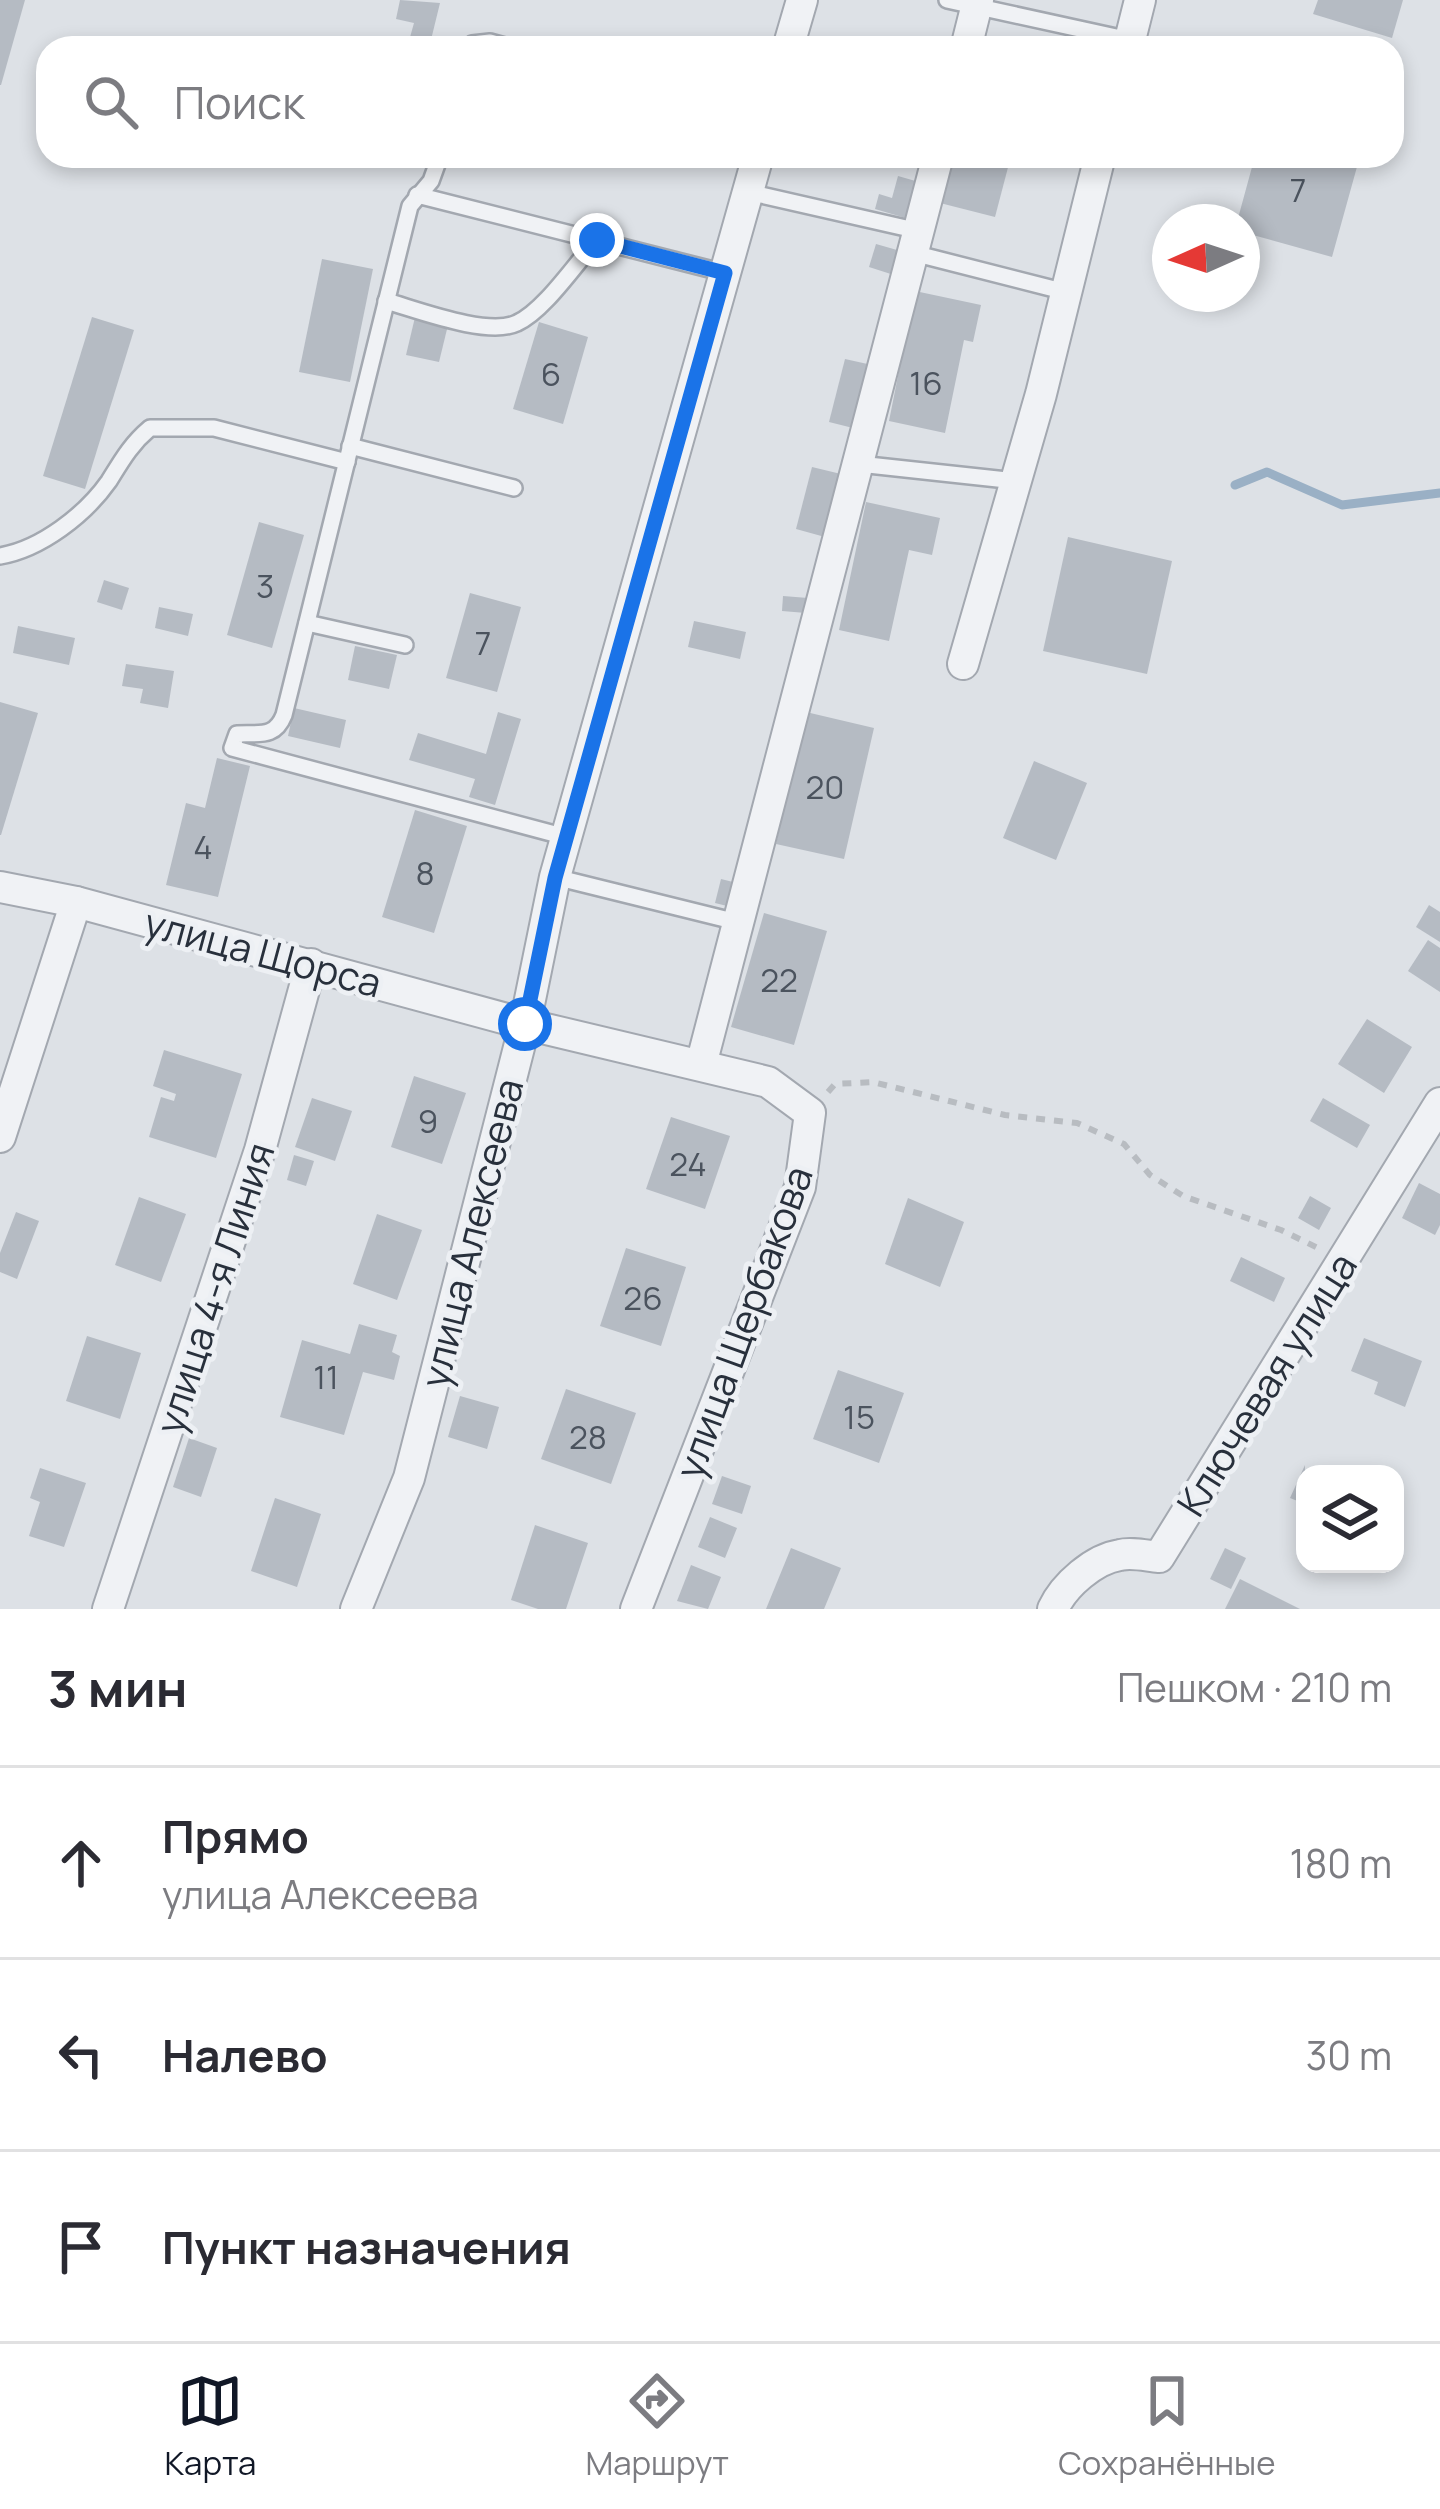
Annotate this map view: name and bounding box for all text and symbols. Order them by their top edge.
search box [36,36,1404,168]
icon: search [78,69,144,135]
text: Поиск [174,71,305,133]
house number: 7 [1290,167,1306,212]
north arrow [1152,204,1260,312]
route end [570,213,624,267]
house number: 6 [541,351,561,396]
house number: 16 [909,360,943,405]
house number: 3 [256,563,274,608]
house number: 7 [475,620,491,665]
house number: 20 [806,764,844,809]
house number: 4 [193,824,213,869]
house number: 8 [415,850,435,895]
street label: улица Щорса [139,894,387,1010]
house number: 22 [760,957,798,1002]
route start [498,997,552,1051]
street label: улица Алексеева [407,1073,535,1393]
house number: 9 [418,1098,438,1143]
street label: улица 4-я Линия [142,1136,286,1440]
house number: 24 [669,1141,707,1186]
street label: улица Щербакова [661,1158,825,1486]
street label: Ключевая улица [1163,1242,1369,1526]
house number: 26 [623,1275,663,1320]
house number: 11 [313,1354,339,1399]
house number: 15 [843,1394,875,1439]
house number: 28 [569,1414,607,1459]
map controls [1296,1465,1404,1573]
button: layers [1296,1465,1404,1573]
text: 3 мин [48,1653,188,1722]
text: Пешком · 210 m [1117,1660,1392,1714]
text: Прямо [162,1805,309,1867]
icon: ahead [48,1830,114,1896]
text: 180 m [1289,1836,1392,1890]
text: улица Алексеева [162,1867,479,1921]
icon: left [48,2022,114,2088]
text: Налево [162,2024,328,2086]
text: 30 m [1306,2028,1392,2082]
icon: arrive [48,2214,114,2280]
text: Пункт назначения [162,2216,571,2278]
tab: Карта [165,2368,256,2485]
tab: Маршрут [585,2368,729,2485]
tab: Сохранённые [1058,2368,1275,2485]

